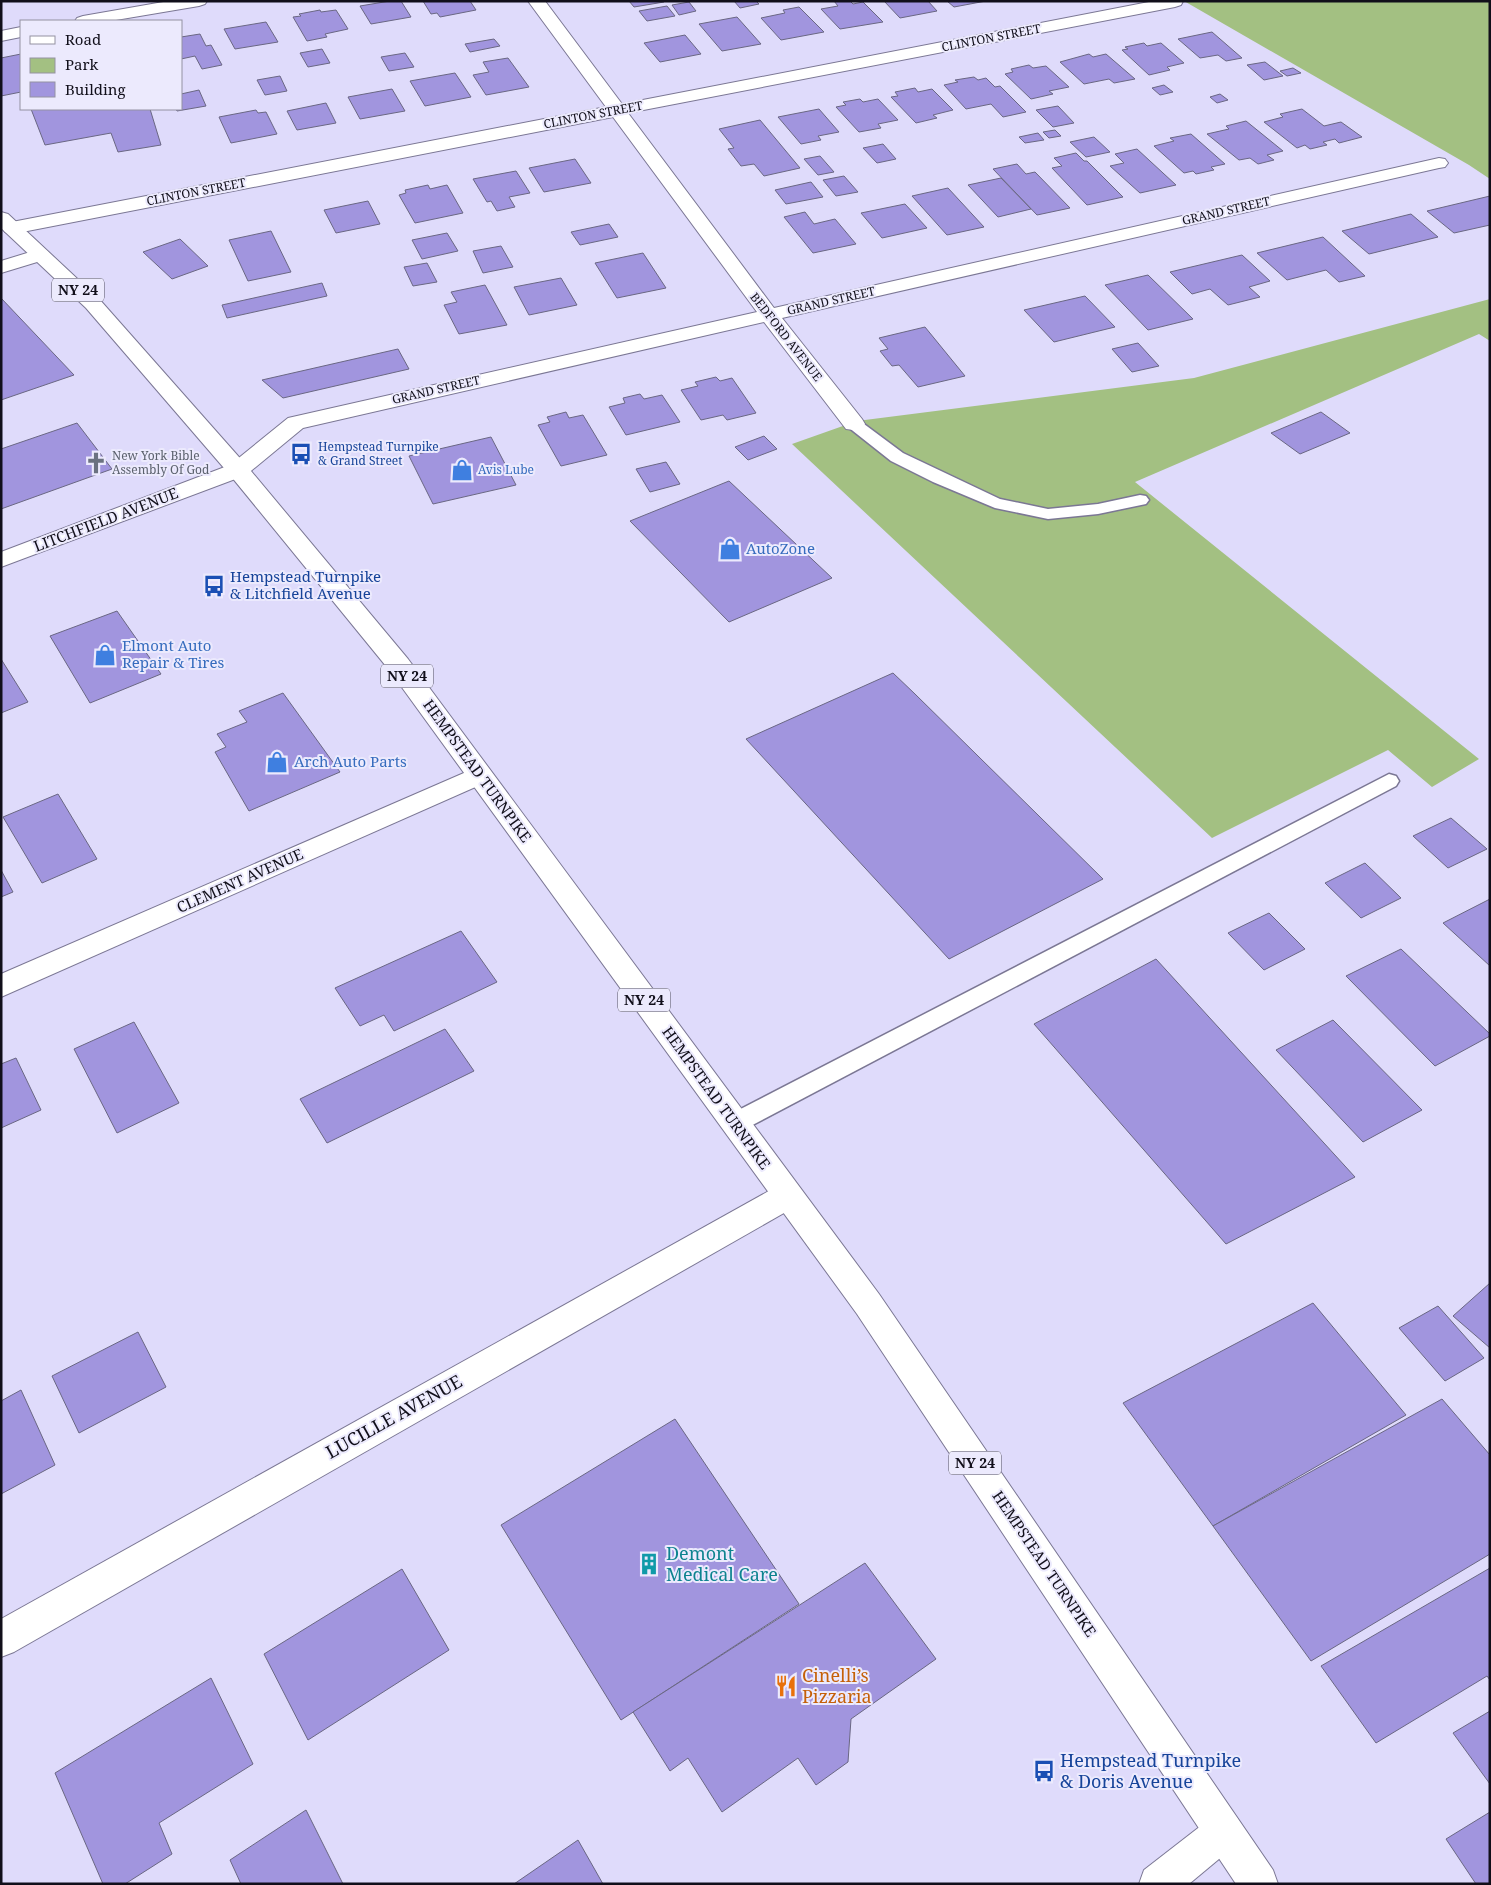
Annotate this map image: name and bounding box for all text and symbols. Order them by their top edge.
street label: CLINTON STREET [940,19,1042,55]
legend [20,20,182,110]
text: Road [65,29,101,49]
text: Park [65,54,99,74]
text: Building [65,79,126,99]
street label: CLINTON STREET [542,96,644,132]
street label: CLINTON STREET [145,173,247,209]
street label: GRAND STREET [1180,192,1272,229]
road number: NY 24 [52,278,104,302]
street label: GRAND STREET [785,282,877,319]
street label: BEDFORD AVENUE [746,289,826,385]
street label: GRAND STREET [390,371,482,408]
place label: Hempstead Turnpike & Grand Street [318,438,439,469]
bus stop icon: Hempstead Turnpike & Grand Street [288,441,314,467]
place label: New York Bible Assembly Of God [112,447,210,478]
church icon: New York Bible Assembly Of God [83,450,109,476]
shop icon: Avis Lube [449,457,475,483]
place label: Avis Lube [478,461,534,478]
street label: LITCHFIELD AVENUE [31,482,181,556]
shop icon: AutoZone [717,536,743,562]
place label: AutoZone [746,538,815,558]
place label: Hempstead Turnpike & Litchfield Avenue [230,566,381,603]
bus stop icon: Hempstead Turnpike & Litchfield Avenue [201,573,227,599]
place label: Elmont Auto Repair & Tires [122,635,224,672]
shop icon: Elmont Auto Repair & Tires [92,642,118,668]
road number: NY 24 [381,664,433,688]
street label: HEMPSTEAD TURNPIKE [419,695,536,846]
shop icon: Arch Auto Parts [264,749,290,775]
place label: Arch Auto Parts [294,751,407,771]
street label: CLEMENT AVENUE [173,843,306,917]
road number: NY 24 [618,988,670,1012]
street label: HEMPSTEAD TURNPIKE [658,1022,775,1173]
street label: LUCILLE AVENUE [321,1369,466,1464]
road number: NY 24 [949,1452,1001,1475]
street label: HEMPSTEAD TURNPIKE [989,1487,1101,1640]
place label: Demont Medical Care [666,1541,778,1586]
building icon: Demont Medical Care [636,1551,662,1577]
place label: Cinelli’s Pizzaria [802,1663,872,1708]
restaurant icon: Cinelli’s Pizzaria [773,1673,799,1699]
place label: Hempstead Turnpike & Doris Avenue [1060,1748,1241,1793]
bus stop icon: Hempstead Turnpike & Doris Avenue [1031,1758,1057,1784]

